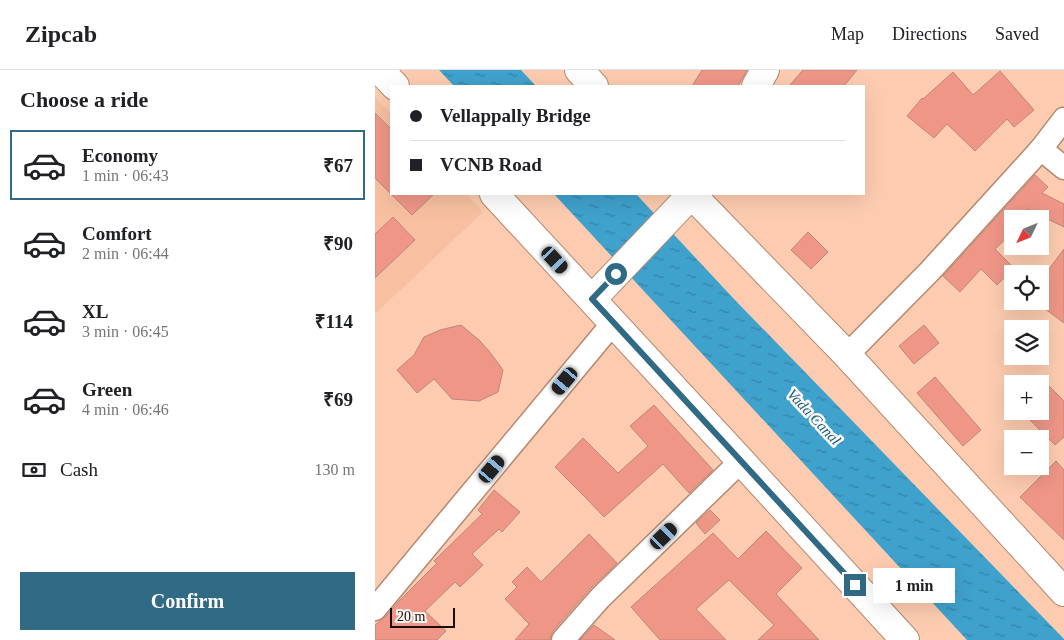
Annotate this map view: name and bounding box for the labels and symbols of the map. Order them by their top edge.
north arrow [1004,210,1049,255]
car [539,244,570,276]
route start [605,263,627,285]
car [549,365,580,397]
water label: Vada Canal [784,386,844,448]
car [476,453,507,485]
car [648,520,680,552]
callout: 1 min [873,568,955,602]
route end [844,574,866,596]
scale bar [390,605,455,628]

